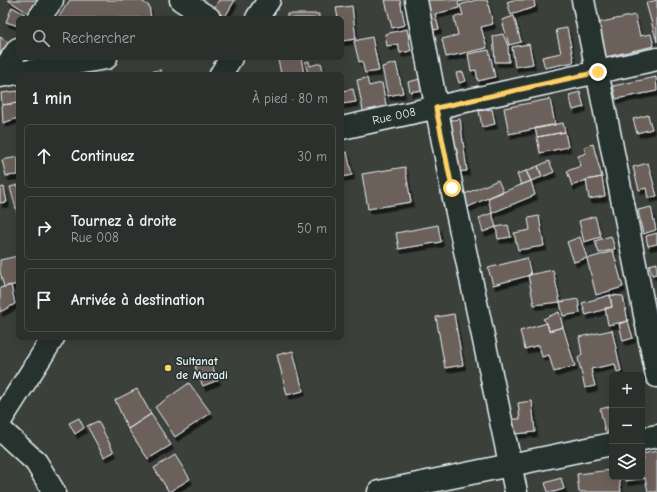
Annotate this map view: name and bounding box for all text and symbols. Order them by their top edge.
search box [16,16,344,60]
icon: search [30,27,52,49]
text: Rechercher [62,29,135,47]
route end [589,63,607,81]
text: 1 min [32,89,72,108]
text: À pied · 80 m [252,91,328,106]
street label: Rue 008 [371,105,417,127]
icon: ahead [33,145,55,167]
text: Continuez [71,147,134,165]
text: 30 m [297,149,327,164]
route start [443,179,461,197]
text: Tournez à droite [71,212,176,230]
icon: right [33,217,55,239]
text: 50 m [297,221,327,236]
text: Rue 008 [71,230,119,245]
icon: arrive [33,289,55,311]
text: Arrivée à destination [71,291,205,309]
place label: Sultanat de Maradi [176,354,228,382]
marker: Sultanat de Maradi [163,363,173,373]
map controls [609,372,645,480]
button: + [609,372,645,408]
button: − [609,408,645,444]
button: layers [609,444,645,480]

